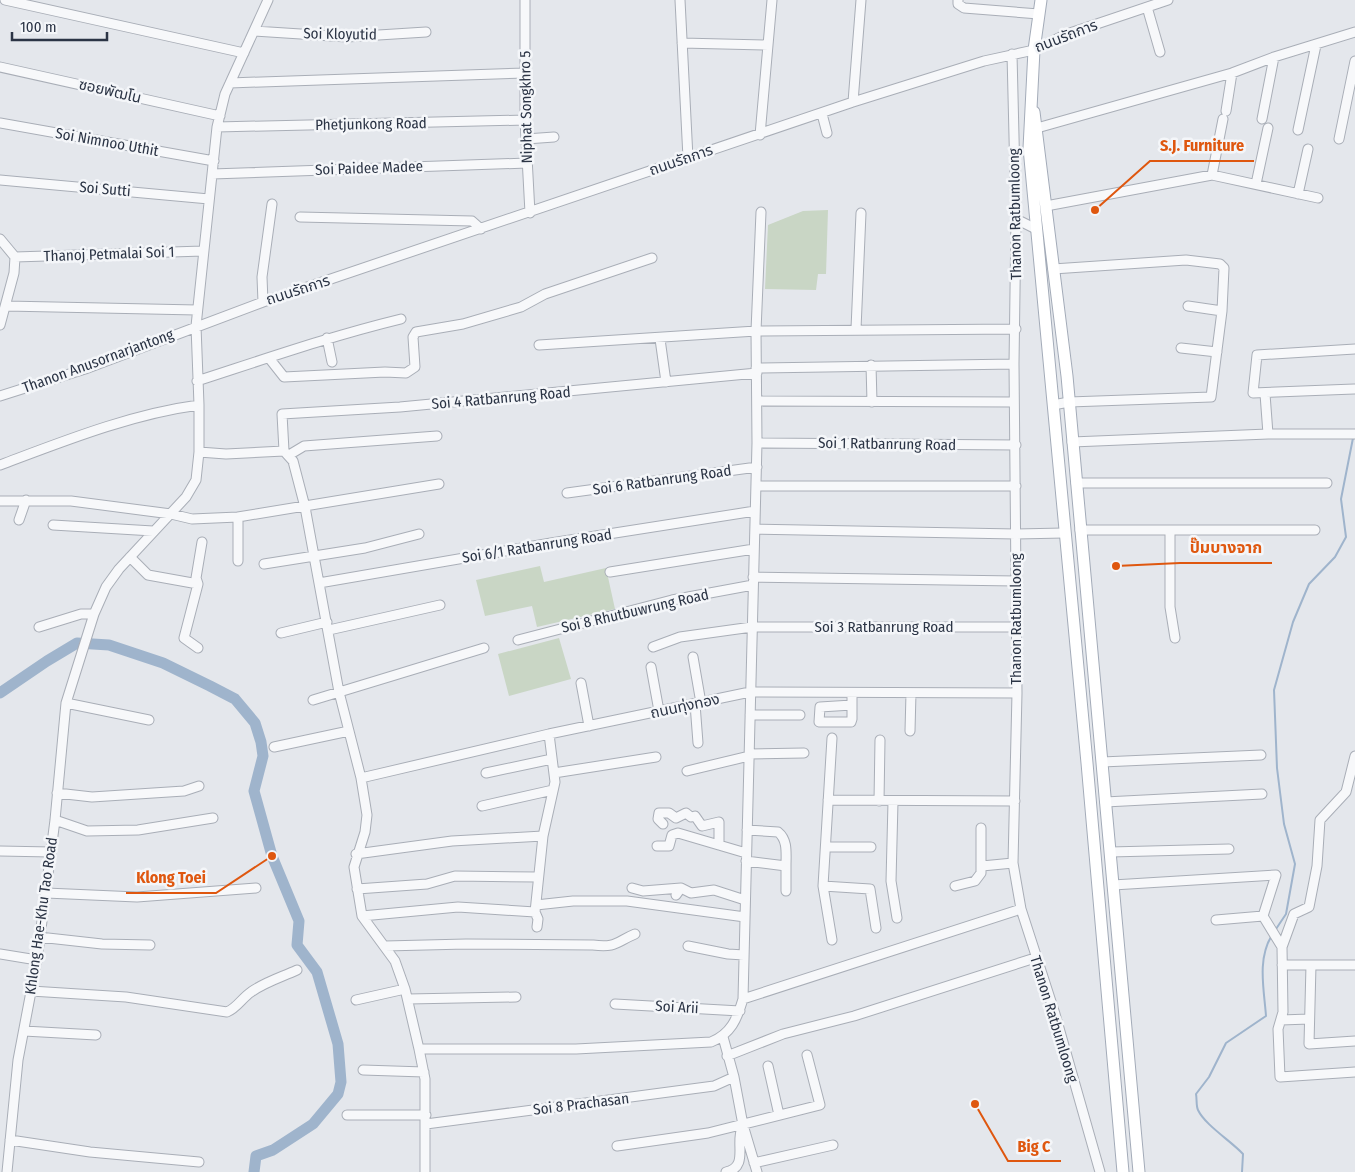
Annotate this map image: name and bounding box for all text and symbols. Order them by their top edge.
scale bar [12,10,108,42]
street label: ถนนรัถการ [1032,16,1100,56]
text: 100 m [20,18,57,36]
street label: Soi Kloyutid [303,24,377,44]
street label: Niphat Songkhro 5 [516,50,536,164]
street label: ซอยพัฒโน [77,75,143,107]
street label: Phetjunkong Road [315,114,427,134]
street label: Soi Nimnoo Uthit [54,124,160,160]
callout: S.J. Furniture [1150,130,1254,161]
text: S.J. Furniture [1160,136,1244,155]
street label: ถนนรัถการ [647,141,715,179]
street label: Thanon Ratbumloong [1005,148,1025,280]
street label: Soi Paidee Madee [315,157,423,179]
street label: Soi Sutti [79,178,131,200]
street label: Thanoj Petmalai Soi 1 [43,243,175,265]
street label: ถนนรัถการ [264,271,332,309]
street label: Thanon Anusornarjantong [20,325,176,397]
street label: Soi 4 Ratbanrung Road [431,383,571,413]
street label: Soi 1 Ratbanrung Road [818,434,956,454]
street label: Soi 6 Ratbanrung Road [592,461,732,499]
street label: Soi 6/1 Ratbanrung Road [461,525,613,567]
callout: ปั๊มบางจาก [1180,532,1272,563]
text: ปั๊มบางจาก [1190,537,1262,557]
street label: Thanon Ratbumloong [1007,553,1025,685]
street label: Soi 8 Rhutbuwrung Road [560,585,710,637]
street label: Soi 3 Ratbanrung Road [815,618,953,636]
street label: ถนนทุ่งทอง [649,690,721,722]
street label: Khlong Hae-Khu Tao Road [21,836,61,996]
callout: Klong Toei [126,862,216,893]
text: Klong Toei [136,868,206,887]
street label: Thanon Ratbumloong [1026,953,1082,1085]
street label: Soi Arii [655,997,699,1017]
street label: Soi 8 Prachasan [532,1089,630,1119]
callout: Big C [1008,1130,1061,1161]
text: Big C [1018,1137,1051,1156]

